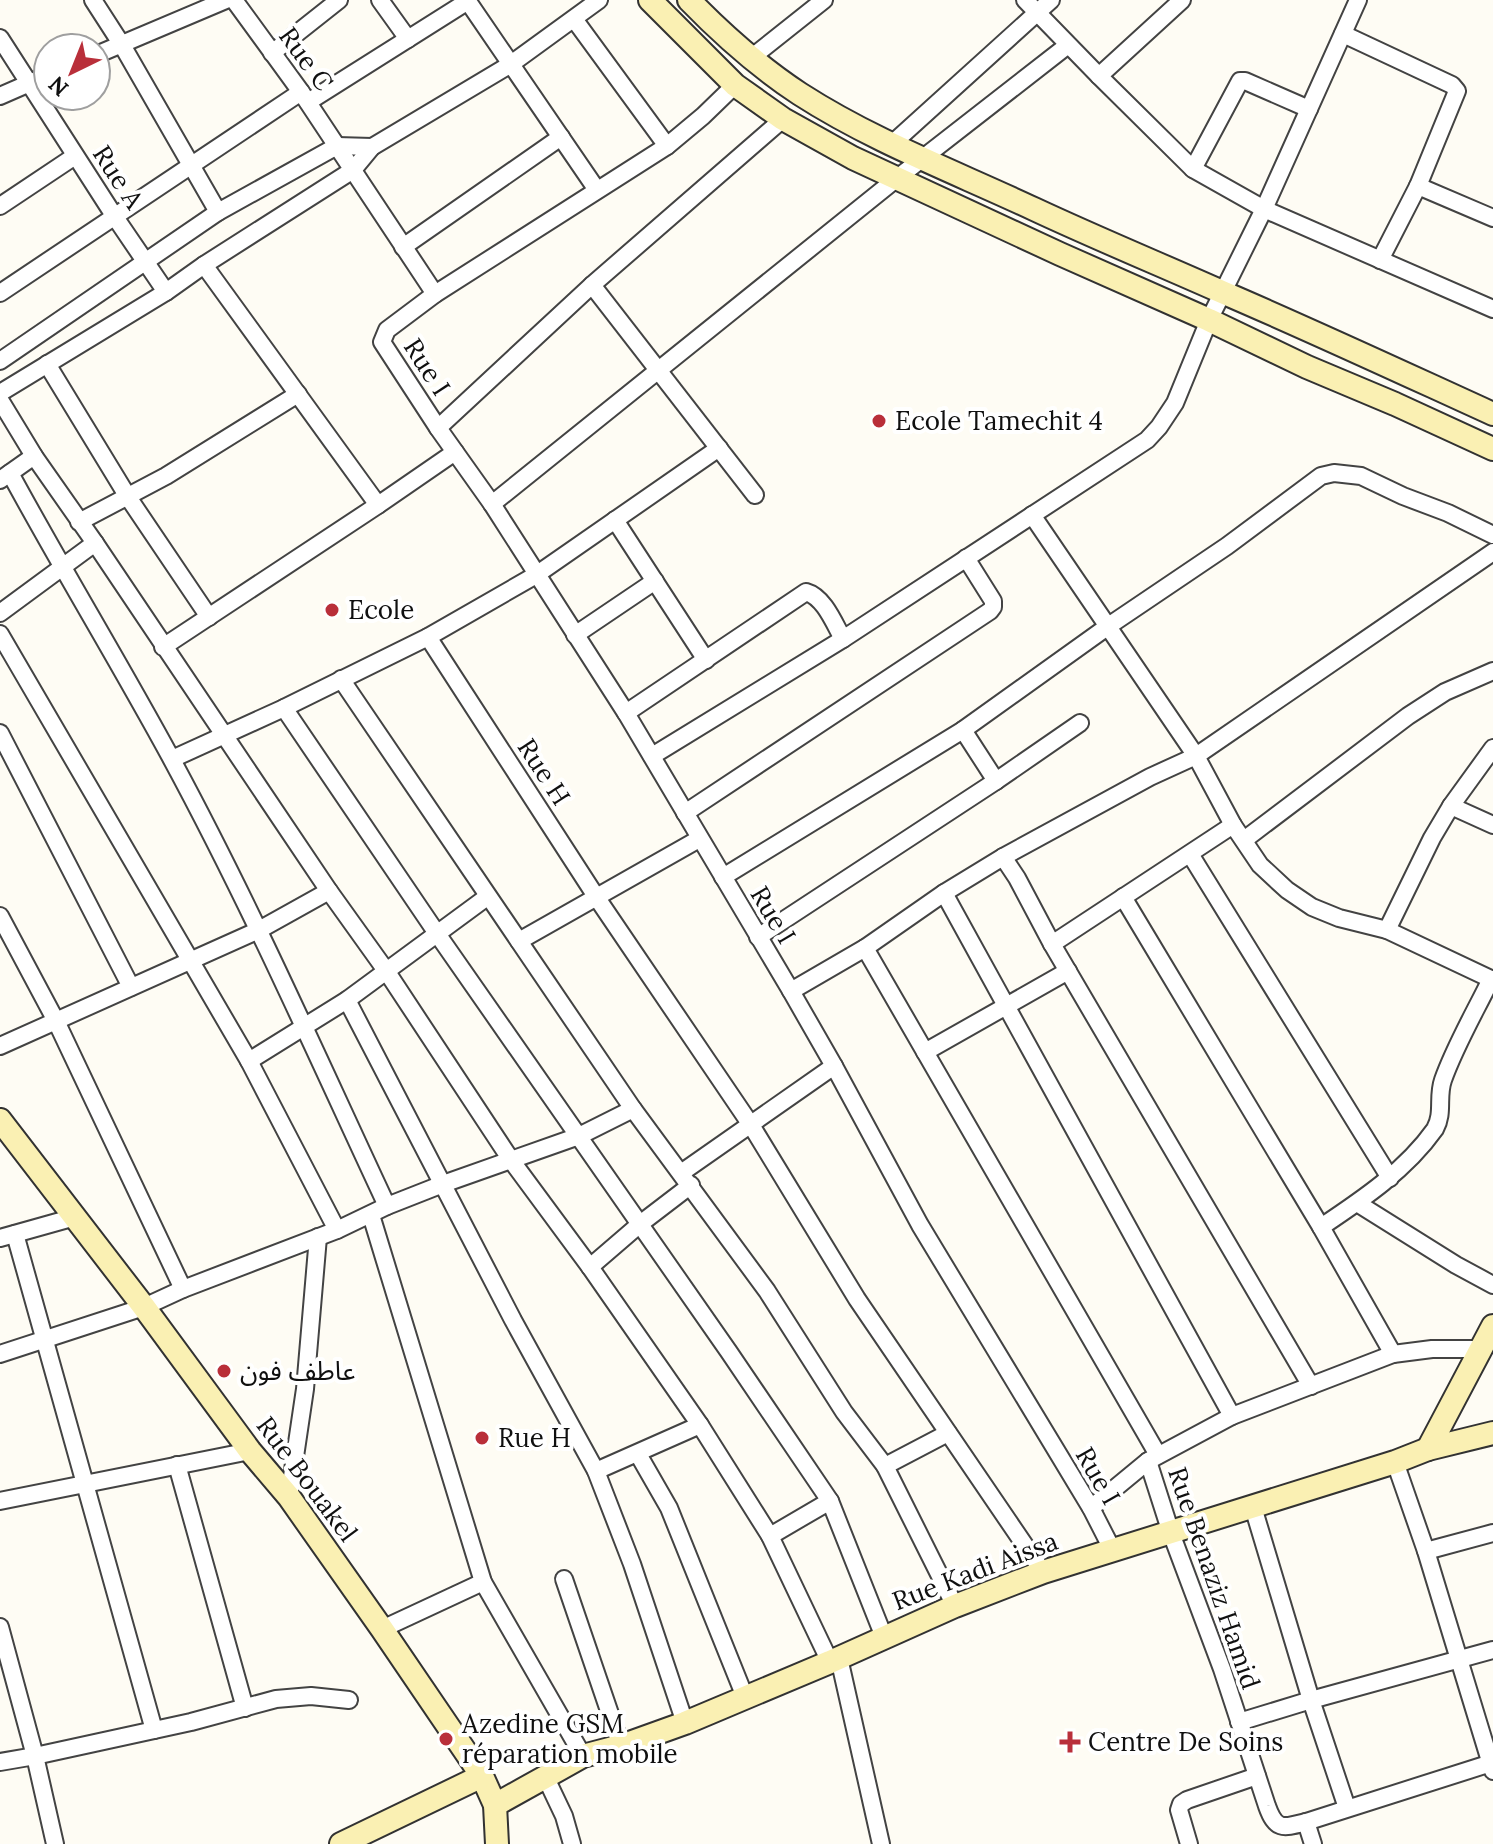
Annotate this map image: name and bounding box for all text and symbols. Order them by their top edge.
street label: Rue C [272,20,341,97]
north arrow [32,32,112,112]
text: N [43,71,74,103]
street label: Rue A [86,139,151,215]
street label: Rue I [397,332,458,402]
place label: Ecole Tamechit 4 [895,404,1103,437]
marker: Ecole Tamechit 4 [870,412,888,430]
place label: Ecole [348,593,414,626]
marker: Ecole [323,601,341,619]
street label: Rue H [511,732,578,811]
street label: Rue I [743,880,803,950]
place label: عاطف فون [240,1354,355,1387]
marker: عاطف فون [215,1362,233,1380]
street label: Rue Bouakel [250,1410,365,1548]
place label: Rue H [498,1421,571,1454]
marker: Rue H [473,1429,491,1447]
street label: Rue I [1069,1441,1128,1511]
street label: Rue Benaziz Hamid [1161,1463,1268,1693]
street label: Rue Kadi Aissa [887,1524,1062,1617]
place label: Azedine GSM réparation mobile [461,1707,678,1770]
place label: Centre De Soins [1088,1725,1283,1758]
marker: Azedine GSM réparation mobile [437,1730,455,1748]
marker: Centre De Soins [1059,1731,1081,1753]

